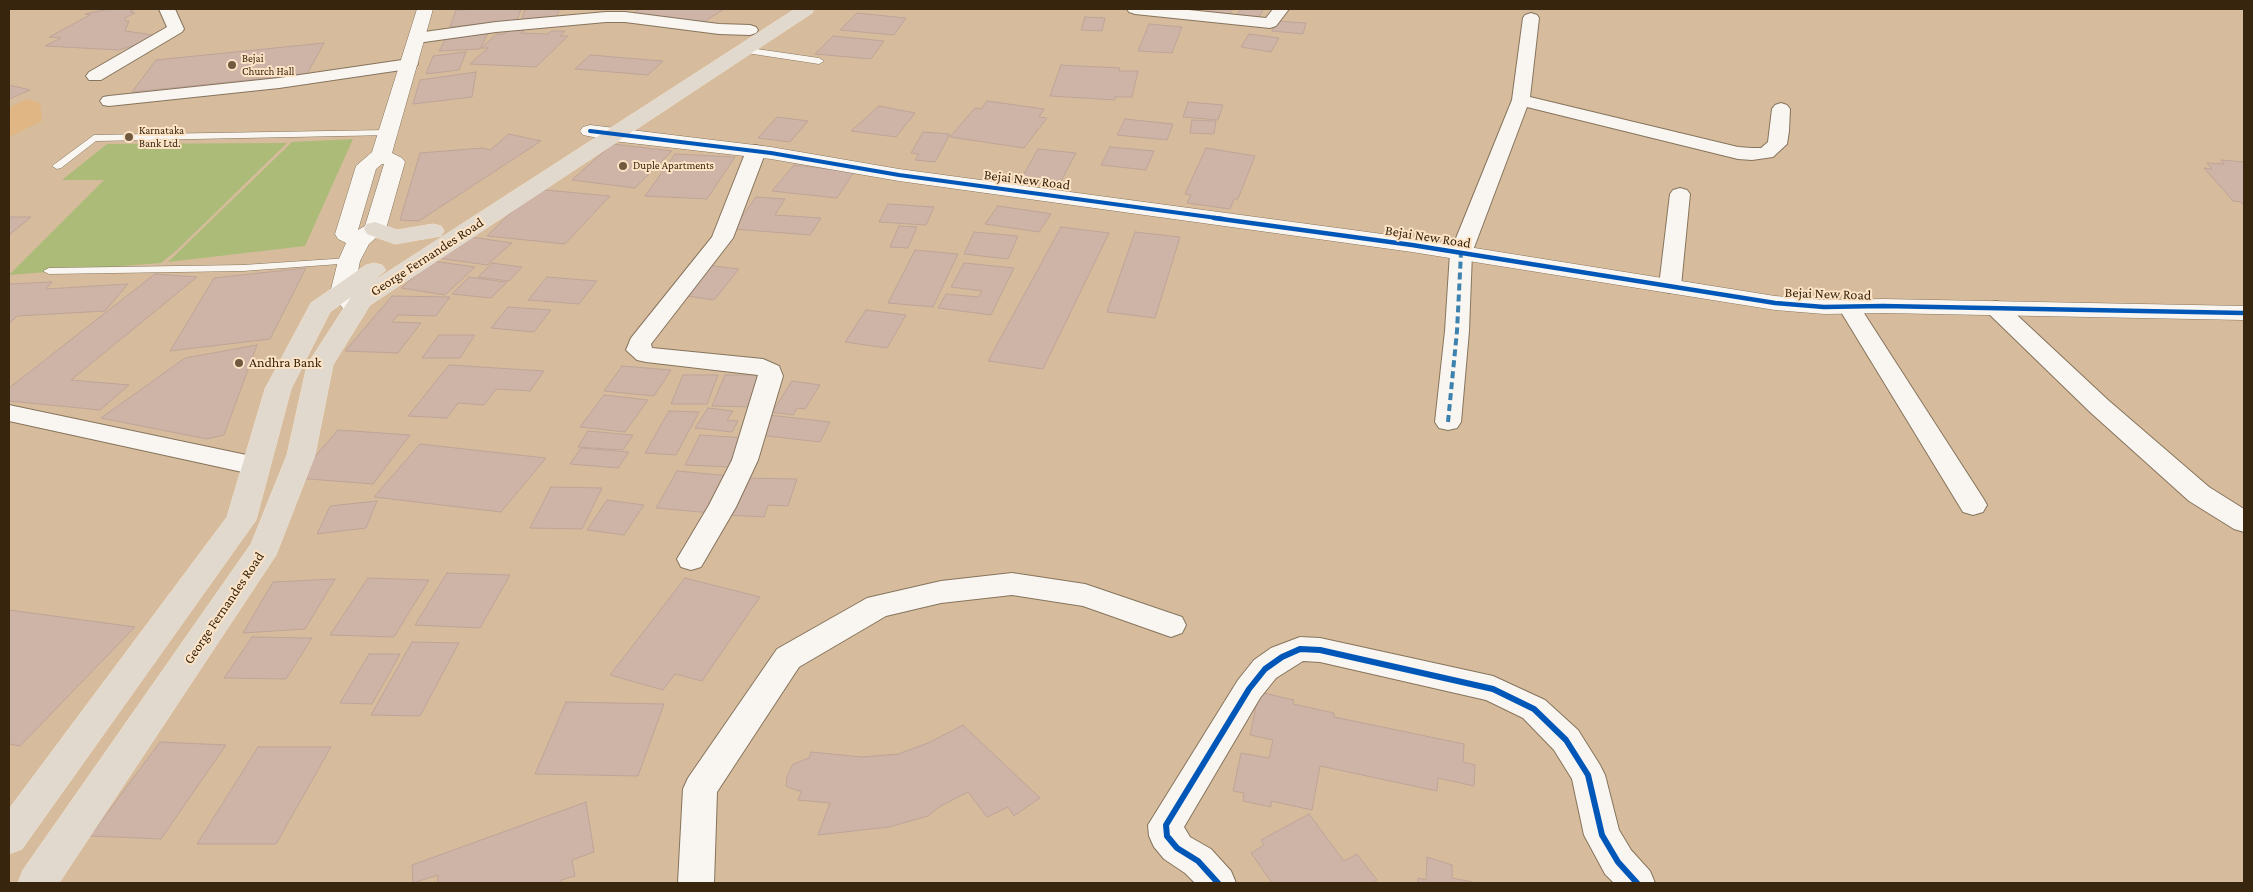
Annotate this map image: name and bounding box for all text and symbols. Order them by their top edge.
place label: Bejai Church Hall [242,52,294,78]
marker: Bejai Church Hall [226,59,238,71]
place label: Karnataka Bank Ltd. [139,124,184,150]
marker: Karnataka Bank Ltd. [123,131,135,143]
place label: Duple Apartments [633,159,714,173]
marker: Duple Apartments [617,160,629,172]
street label: Bejai New Road [983,166,1071,194]
street label: George Fernandes Road [367,214,487,300]
street label: Bejai New Road [1384,222,1472,252]
street label: Bejai New Road [1784,284,1872,304]
place label: Andhra Bank [249,355,322,371]
marker: Andhra Bank [233,357,245,369]
street label: George Fernandes Road [180,549,268,667]

